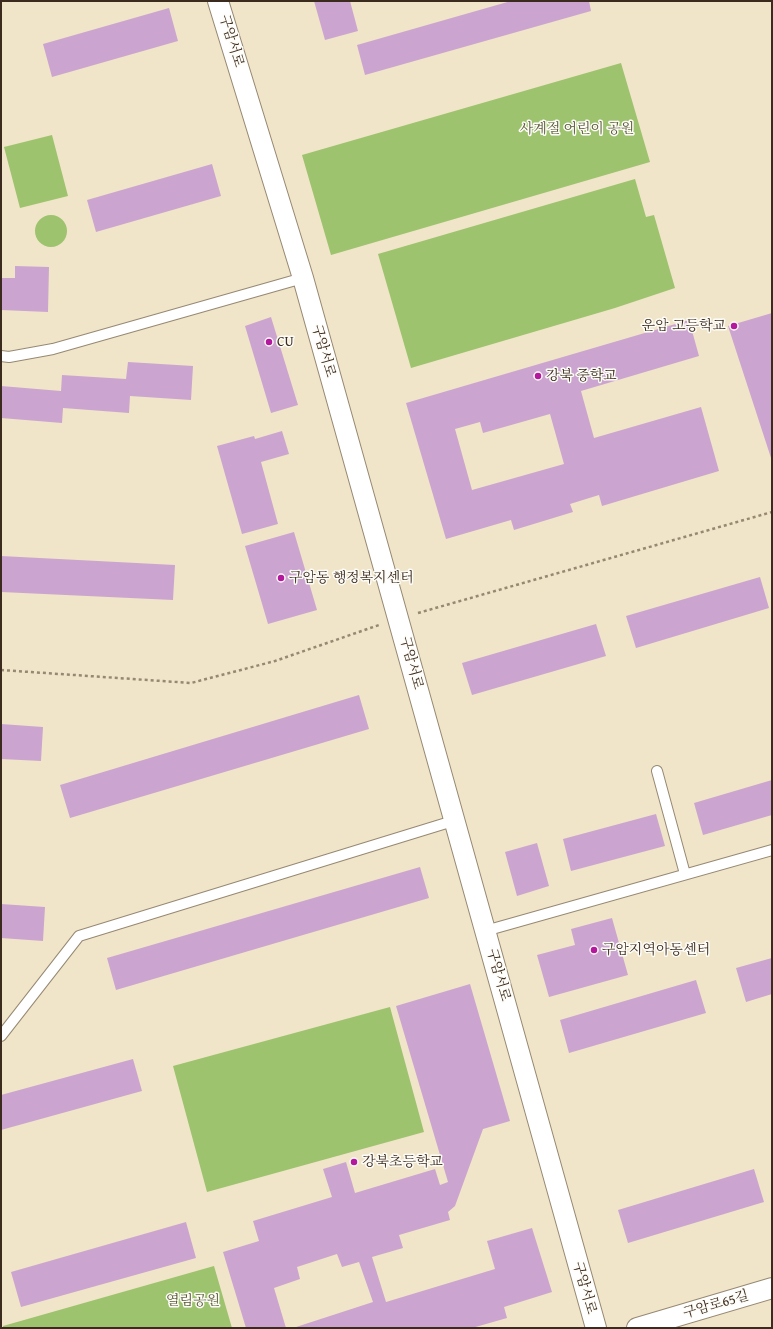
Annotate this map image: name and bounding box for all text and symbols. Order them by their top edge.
street label: 구암서로 [215,13,247,69]
park label: 사계절 어린이 공원 [520,121,634,137]
place label: 운암 고등학교 [642,318,726,334]
marker: 운암 고등학교 [729,321,739,331]
street label: 구암서로 [307,323,339,379]
place label: CU [277,334,294,350]
marker: CU [264,337,274,347]
place label: 강북 중학교 [546,368,617,384]
marker: 강북 중학교 [533,371,543,381]
place label: 구암동 행정복지센터 [289,570,414,586]
marker: 구암동 행정복지센터 [276,573,286,583]
street label: 구암서로 [396,635,426,691]
place label: 구암지역아동센터 [602,942,710,958]
marker: 구암지역아동센터 [589,945,599,955]
street label: 구암서로 [482,947,514,1003]
place label: 강북초등학교 [362,1154,443,1170]
marker: 강북초등학교 [349,1157,359,1167]
street label: 구암서로 [568,1260,600,1316]
street label: 구암로65길 [681,1288,751,1322]
park label: 열림공원 [166,1293,220,1309]

